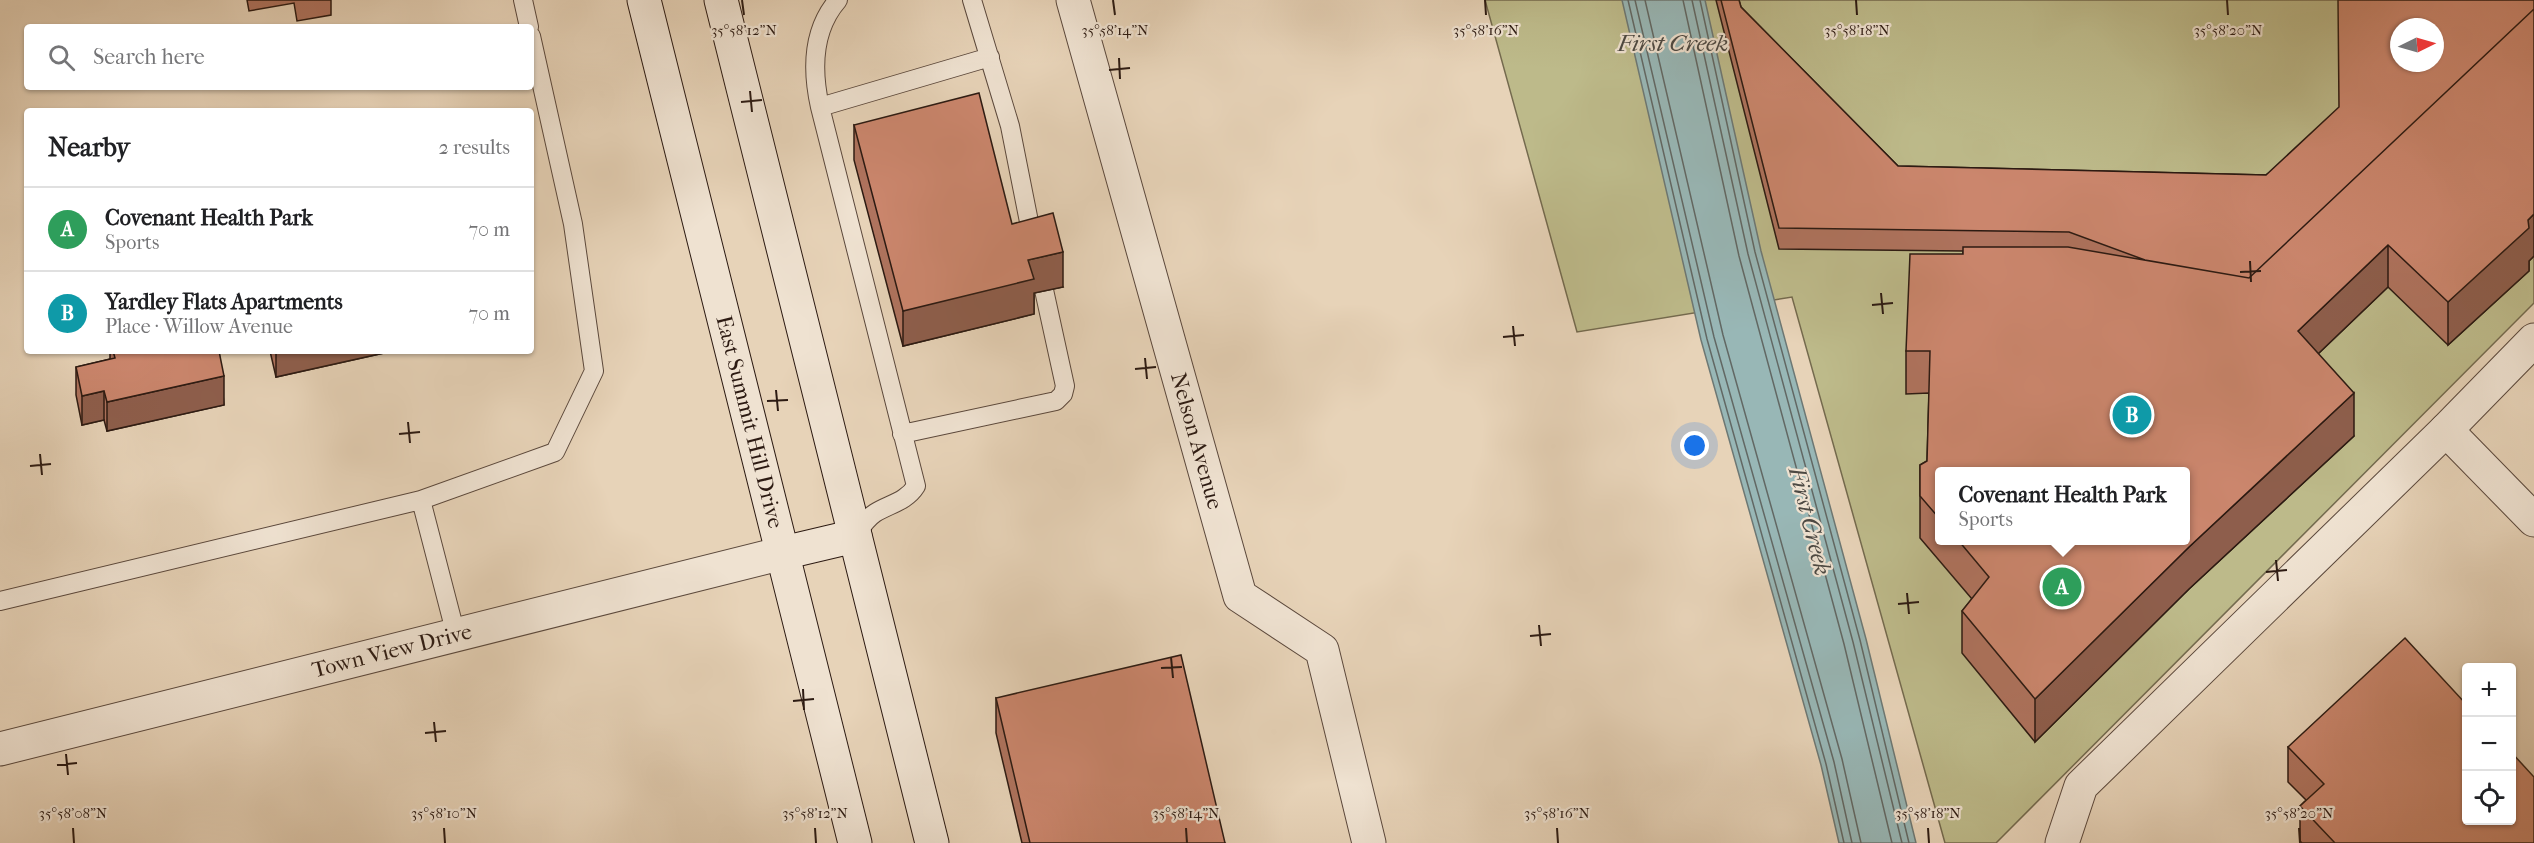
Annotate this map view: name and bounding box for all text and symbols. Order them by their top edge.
north arrow [2390,18,2444,72]
text: 35°58'12"N [711,21,777,39]
text: 35°58'14"N [1082,21,1149,39]
text: 35°58'16"N [1453,21,1520,39]
text: 35°58'18"N [1824,21,1890,39]
text: 35°58'20"N [2194,21,2263,39]
search box [24,24,534,90]
water label: First Creek [1617,29,1728,57]
icon: search [45,41,78,74]
text: Search here [93,44,205,70]
text: Nearby [48,132,130,163]
text: 2 results [439,136,510,159]
text: Covenant Health Park [105,205,313,231]
text: A [61,218,74,241]
text: 70 m [468,218,510,241]
text: Sports [105,231,159,254]
text: Yardley Flats Apartments [105,289,343,315]
text: B [61,302,74,325]
text: 70 m [468,302,510,325]
street label: East Summit Hill Drive [711,313,789,531]
text: Place · Willow Avenue [105,315,293,338]
street label: Nelson Avenue [1165,370,1228,512]
pin: B [2112,392,2152,438]
your location [1680,431,1709,460]
water label: First Creek [1783,463,1837,578]
popup [1935,467,2190,545]
text: Covenant Health Park [1959,482,2166,508]
text: Sports [1959,508,2013,531]
pin: A [2042,564,2082,610]
street label: Town View Drive [309,618,475,683]
map controls [2462,663,2516,825]
button: + [2462,663,2516,717]
button: − [2462,717,2516,771]
button: locate [2462,771,2516,825]
text: 35°58'08"N [39,804,108,822]
text: 35°58'10"N [411,804,478,822]
text: 35°58'12"N [782,804,848,822]
text: 35°58'14"N [1153,804,1220,822]
text: 35°58'16"N [1524,804,1591,822]
text: 35°58'18"N [1895,804,1961,822]
text: 35°58'20"N [2265,804,2334,822]

